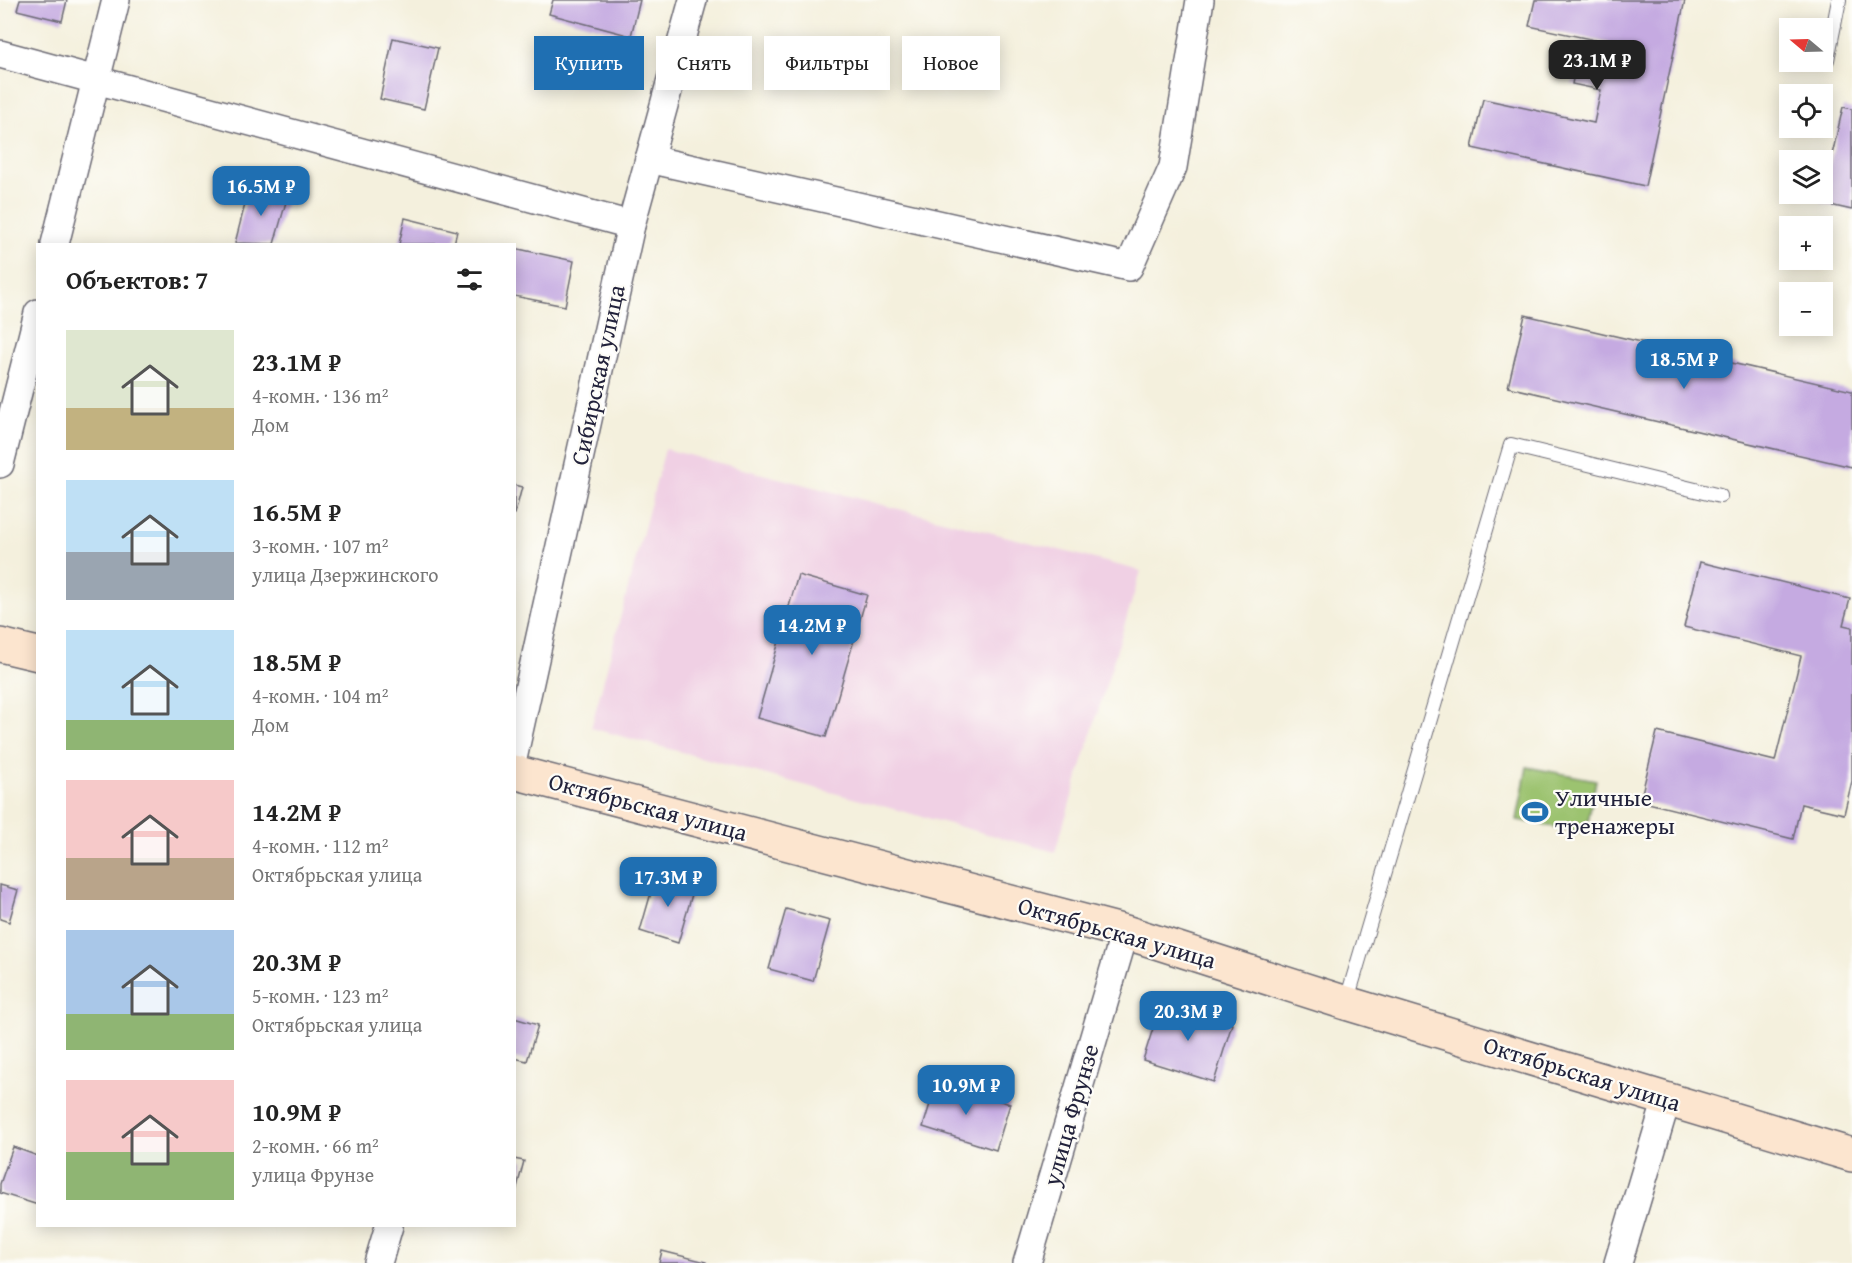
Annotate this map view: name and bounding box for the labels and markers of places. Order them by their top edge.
pin: 23.1M ₽ [1542,40,1652,91]
pin: 16.5M ₽ [206,166,316,217]
pin: 18.5M ₽ [1629,339,1739,390]
pin: 14.2M ₽ [757,605,867,656]
place label: Уличные тренажеры [1555,780,1675,843]
sports icon: Уличные тренажеры [1520,797,1550,827]
pin: 17.3M ₽ [613,857,723,908]
pin: 20.3M ₽ [1133,991,1243,1042]
pin: 10.9M ₽ [911,1065,1021,1116]

